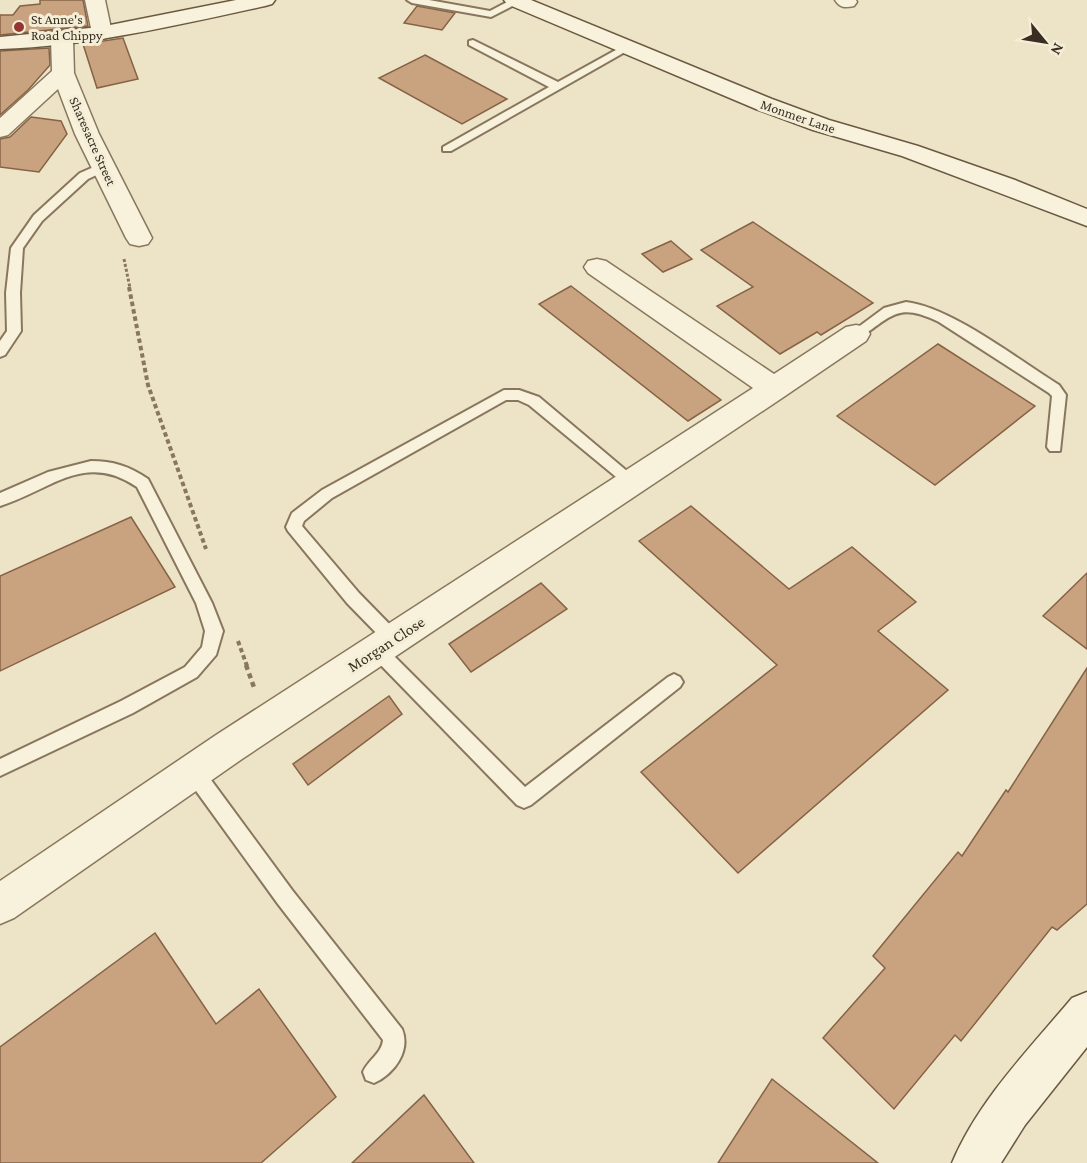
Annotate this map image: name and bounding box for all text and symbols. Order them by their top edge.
place label: St Anne's Road Chippy [31,11,103,43]
north arrow [1015,12,1075,72]
marker: St Anne's Road Chippy [12,20,26,34]
text: N [1047,40,1068,58]
street label: Sharesacre Street [66,94,120,188]
street label: Monmer Lane [758,96,838,136]
street label: Morgan Close [344,613,428,676]

